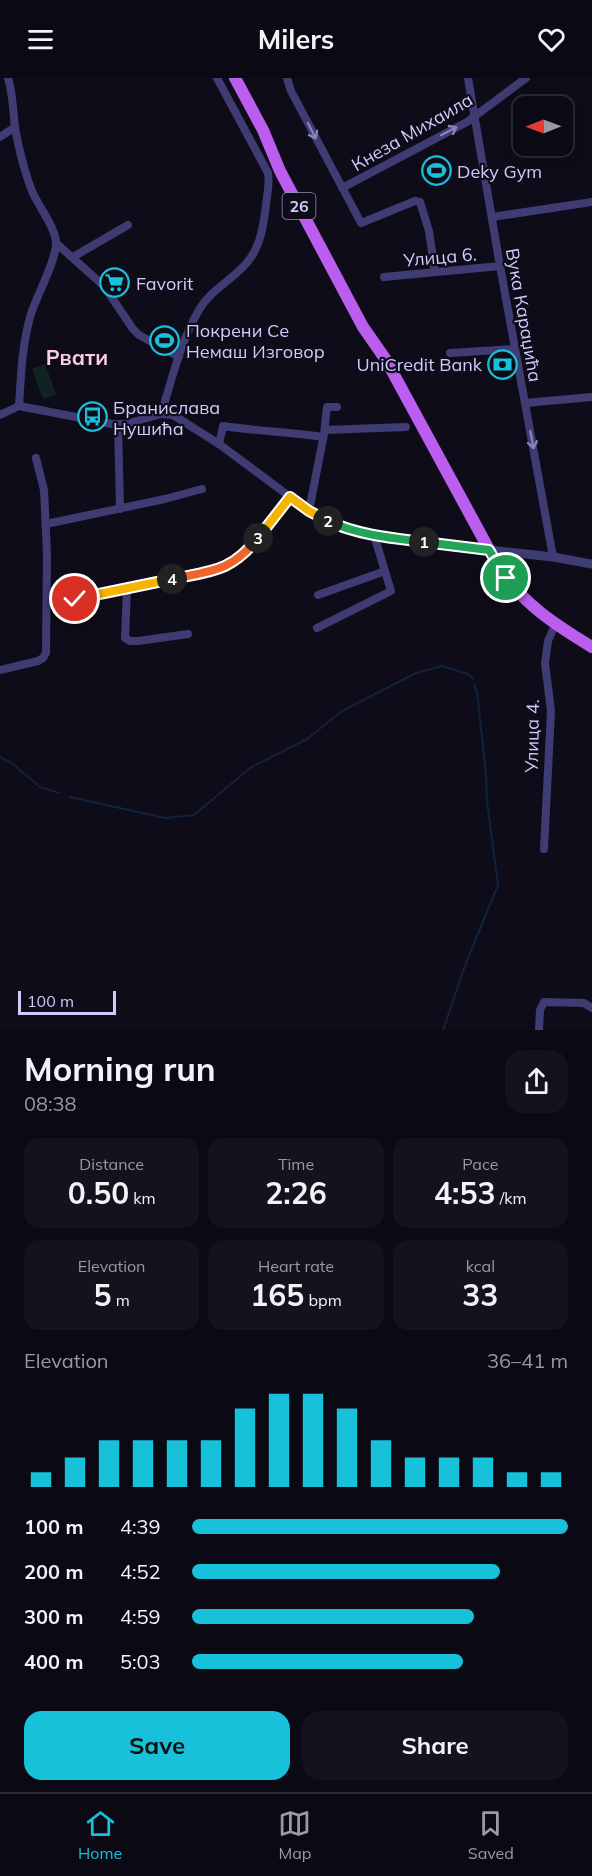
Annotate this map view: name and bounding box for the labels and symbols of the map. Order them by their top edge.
street label: Кнеза Михаила [347,88,477,176]
north arrow [513,96,573,156]
one-way arrow [306,122,318,140]
one-way arrow [440,125,458,137]
sports icon: Deky Gym [420,155,452,187]
place label: Deky Gym [457,160,542,183]
road number: 26 [282,193,316,219]
street label: Улица 6. [401,242,478,272]
street label: Вука Караџића [501,246,547,384]
supermarket icon: Favorit [99,267,131,299]
place label: Favorit [136,272,193,295]
place label: Покрени Се Немаш Изговор [186,319,325,363]
sports icon: Покрени Се Немаш Изговор [149,324,181,356]
district label: Рвати [46,344,108,370]
bank icon: UniCredit Bank [487,348,519,380]
place label: UniCredit Bank [357,353,483,376]
place label: Бранислава Нушића [113,396,220,440]
bus stop icon: Бранислава Нушића [76,401,108,433]
one-way arrow [526,430,537,450]
pin: 2 [313,506,343,536]
pin: 3 [243,523,273,553]
pin: 1 [409,527,439,557]
pin [480,552,531,603]
pin: 4 [157,564,187,594]
pin [49,573,100,624]
street label: Улица 4. [520,699,544,774]
scale bar [18,988,116,1016]

